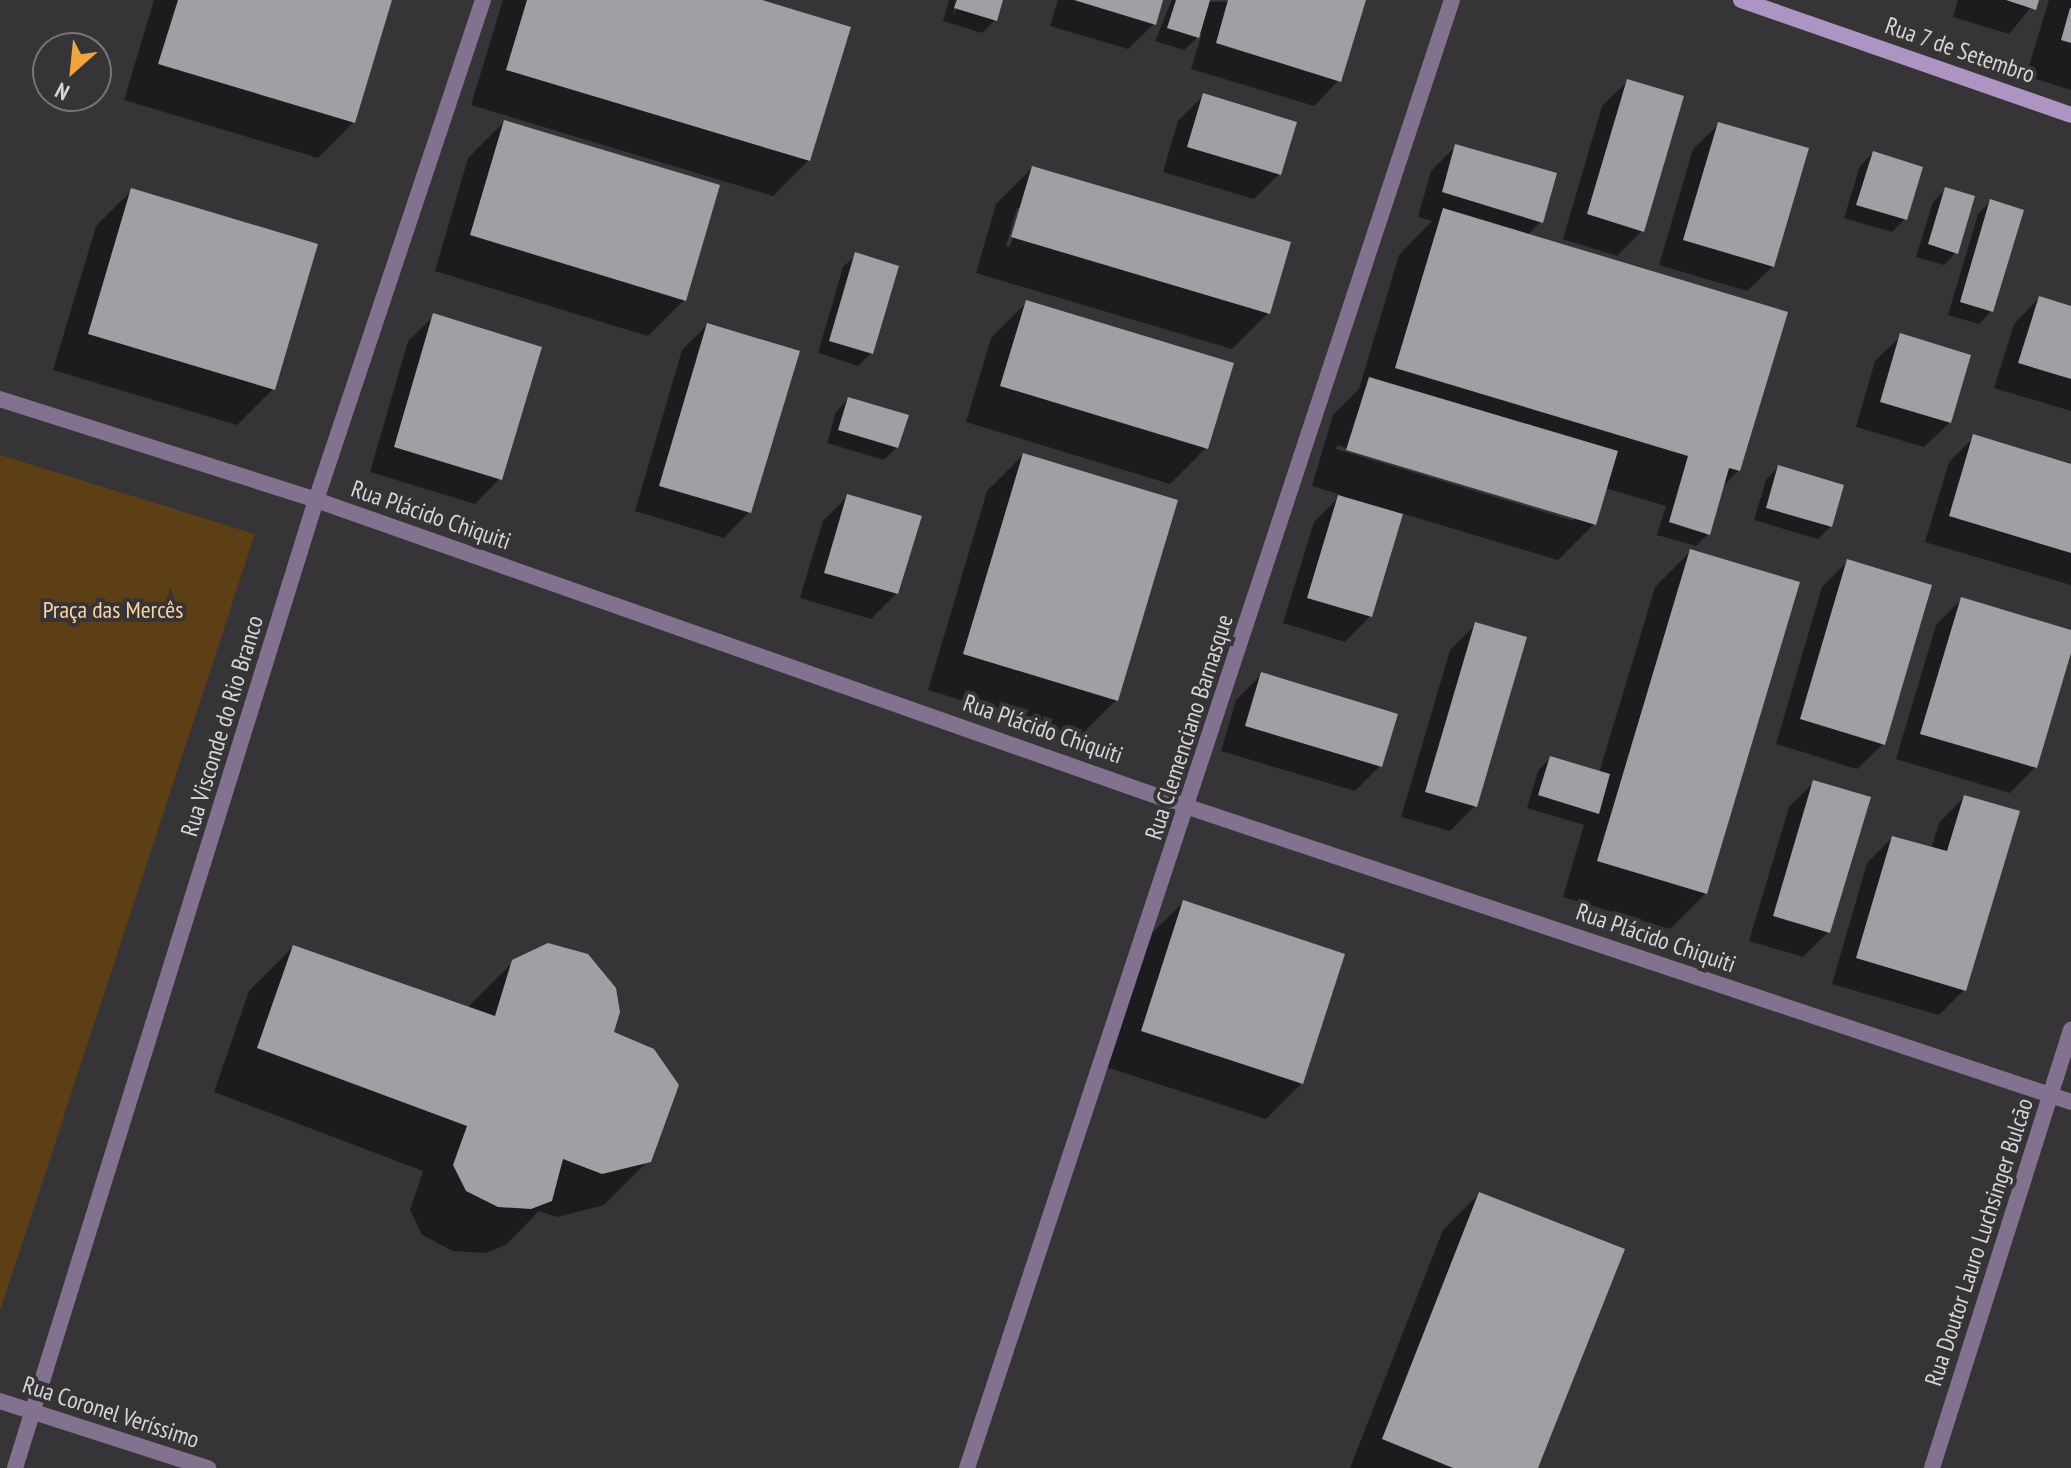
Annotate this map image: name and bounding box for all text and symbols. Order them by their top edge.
street label: Rua 7 de Setembro [1881,11,2039,89]
north arrow [32,32,112,112]
text: N [50,76,74,107]
street label: Rua Plácido Chiquiti [347,474,515,556]
park label: Praça das Mercês [43,596,183,624]
street label: Rua Clemenciano Barnasque [1139,611,1239,843]
street label: Rua Visconde do Rio Branco [175,612,269,840]
street label: Rua Plácido Chiquiti [959,688,1127,770]
street label: Rua Plácido Chiquiti [1572,897,1740,979]
street label: Rua Doutor Lauro Luchsinger Bulcão [1919,1094,2039,1390]
street label: Rua Coronel Veríssimo [19,1370,203,1454]

